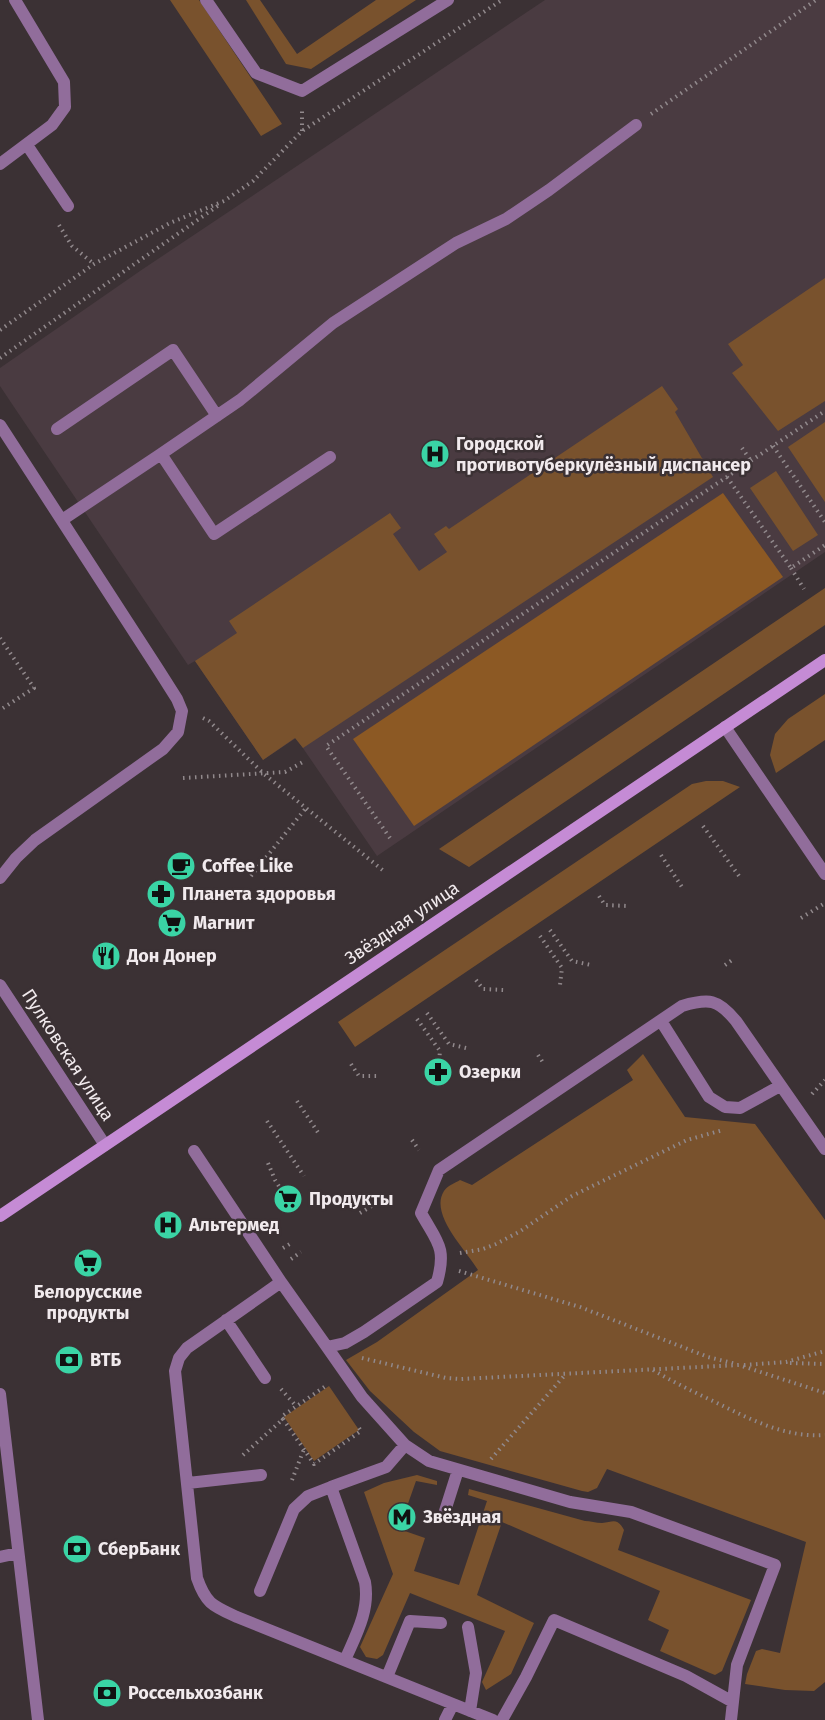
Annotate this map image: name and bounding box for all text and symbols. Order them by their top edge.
place label: Городской противотуберкулёзный диспансер [456,433,751,476]
hospital icon: Городской противотуберкулёзный диспансер [419,438,451,470]
cafe icon: Coffee Like [165,850,197,882]
place label: Coffee Like [202,855,293,877]
street label: Звёздная улица [341,877,463,969]
pharmacy icon: Планета здоровья [145,878,177,910]
place label: Планета здоровья [182,883,336,905]
supermarket icon: Магнит [156,907,188,939]
place label: Магнит [193,912,255,934]
restaurant icon: Дон Донер [90,940,122,972]
place label: Дон Донер [126,945,217,967]
street label: Пулковская улица [17,985,119,1125]
pharmacy icon: Озерки [422,1056,454,1088]
place label: Озерки [459,1061,521,1083]
supermarket icon: Продукты [272,1183,304,1215]
place label: Продукты [309,1188,393,1210]
hospital icon: Альтермед [152,1209,184,1241]
place label: Альтермед [188,1214,279,1236]
supermarket icon: Белорусские продукты [72,1247,104,1279]
place label: Белорусские продукты [34,1281,142,1324]
bank icon: ВТБ [53,1344,85,1376]
place label: ВТБ [90,1349,121,1371]
metro station icon: Звёздная [386,1501,418,1533]
place label: Звёздная [422,1506,501,1528]
bank icon: СберБанк [61,1533,93,1565]
place label: СберБанк [98,1538,180,1560]
bank icon: Россельхозбанк [91,1677,123,1709]
place label: Россельхозбанк [128,1682,263,1704]

